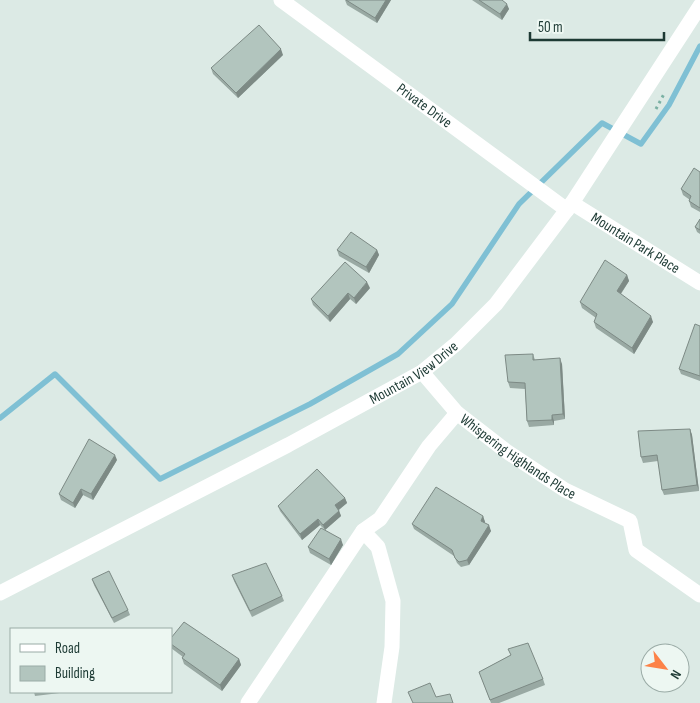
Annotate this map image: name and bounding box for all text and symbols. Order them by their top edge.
scale bar [530,10,664,42]
text: 50 m [538,18,563,37]
street label: Private Drive [393,79,456,132]
street label: Mountain Park Place [587,208,683,278]
street label: Mountain View Drive [366,337,462,409]
street label: Whispering Highlands Place [456,410,579,504]
legend [10,628,172,693]
text: Road [55,639,80,658]
north arrow [640,643,690,693]
text: Building [55,664,95,683]
text: N [667,667,685,682]

